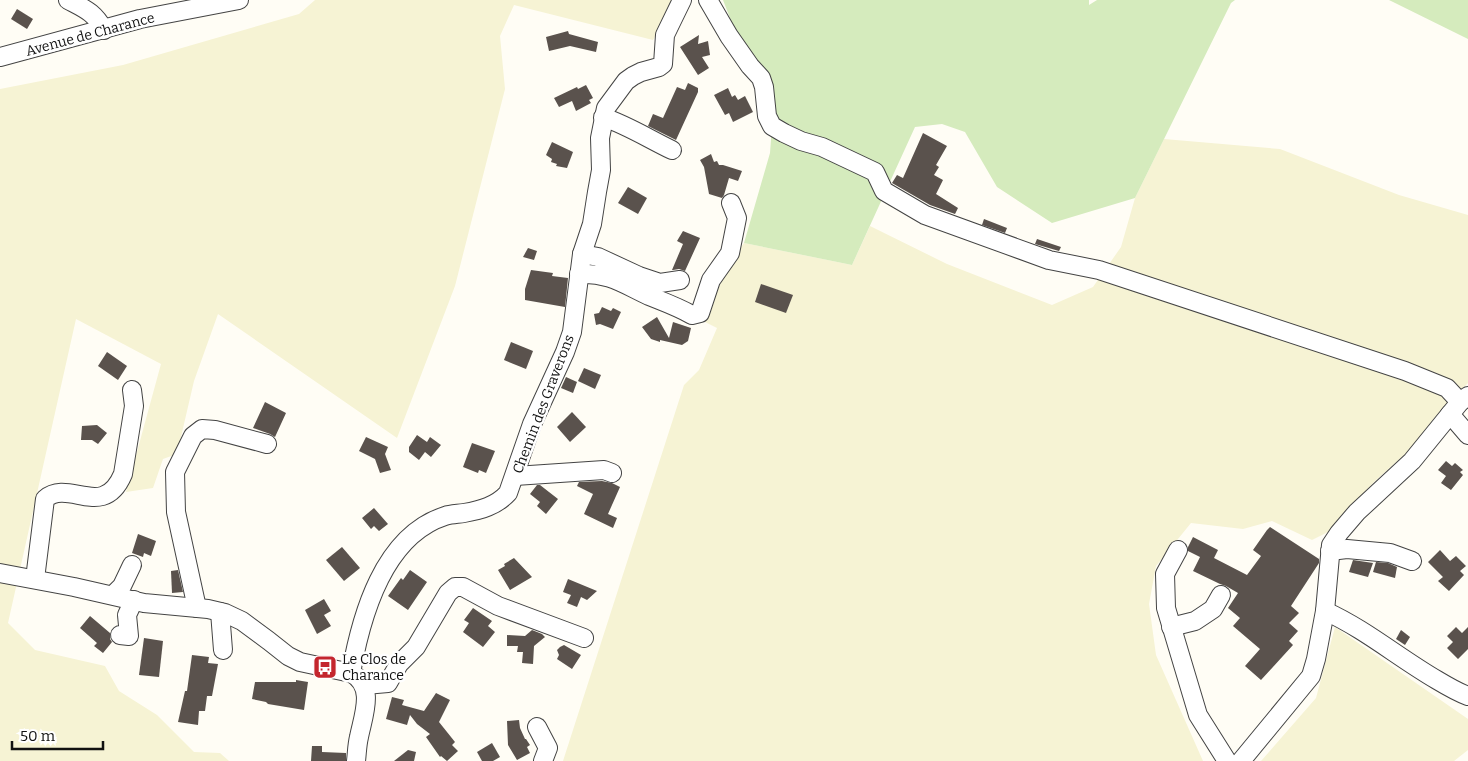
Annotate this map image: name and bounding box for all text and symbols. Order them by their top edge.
street label: Avenue de Charance [24,9,156,60]
street label: Chemin des Graverons [509,332,578,476]
place label: Le Clos de Charance [342,651,406,684]
bus stop icon: Le Clos de Charance [312,654,338,680]
scale bar [12,718,104,750]
text: 50 m [20,727,56,745]

